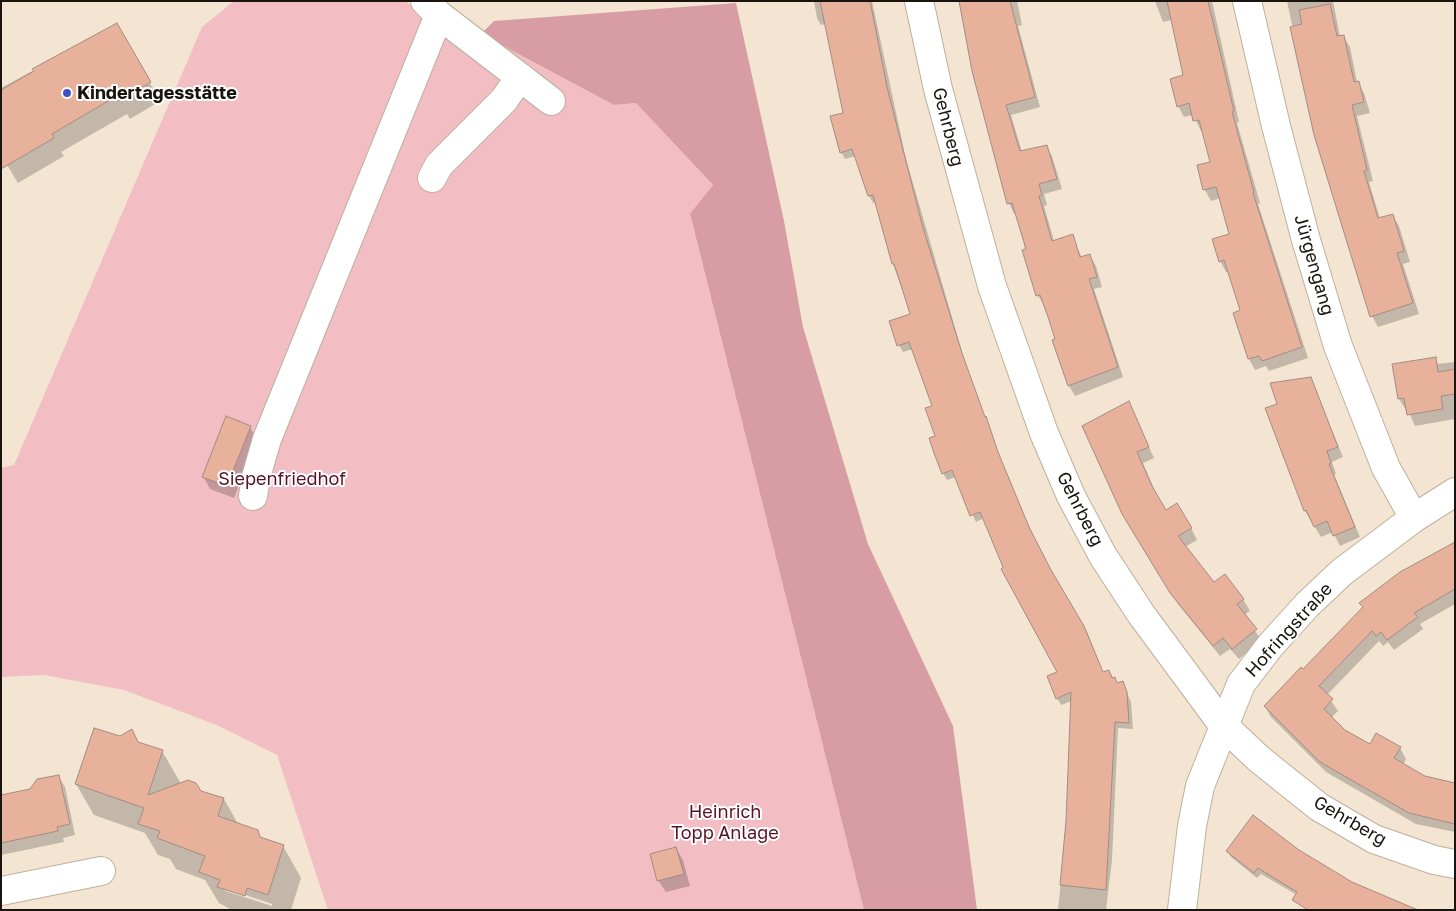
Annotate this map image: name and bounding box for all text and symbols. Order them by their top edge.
place label: Kindertagesstätte [77,82,237,104]
street label: Gehrberg [928,85,968,169]
marker: Kindertagesstätte [61,87,73,99]
street label: Jürgengang [1289,212,1339,318]
park label: Siepenfriedhof [218,468,346,490]
street label: Gehrberg [1052,468,1108,550]
street label: Hofringstraße [1241,578,1337,682]
street label: Gehrberg [1310,791,1390,851]
park label: Heinrich Topp Anlage [671,801,779,844]

